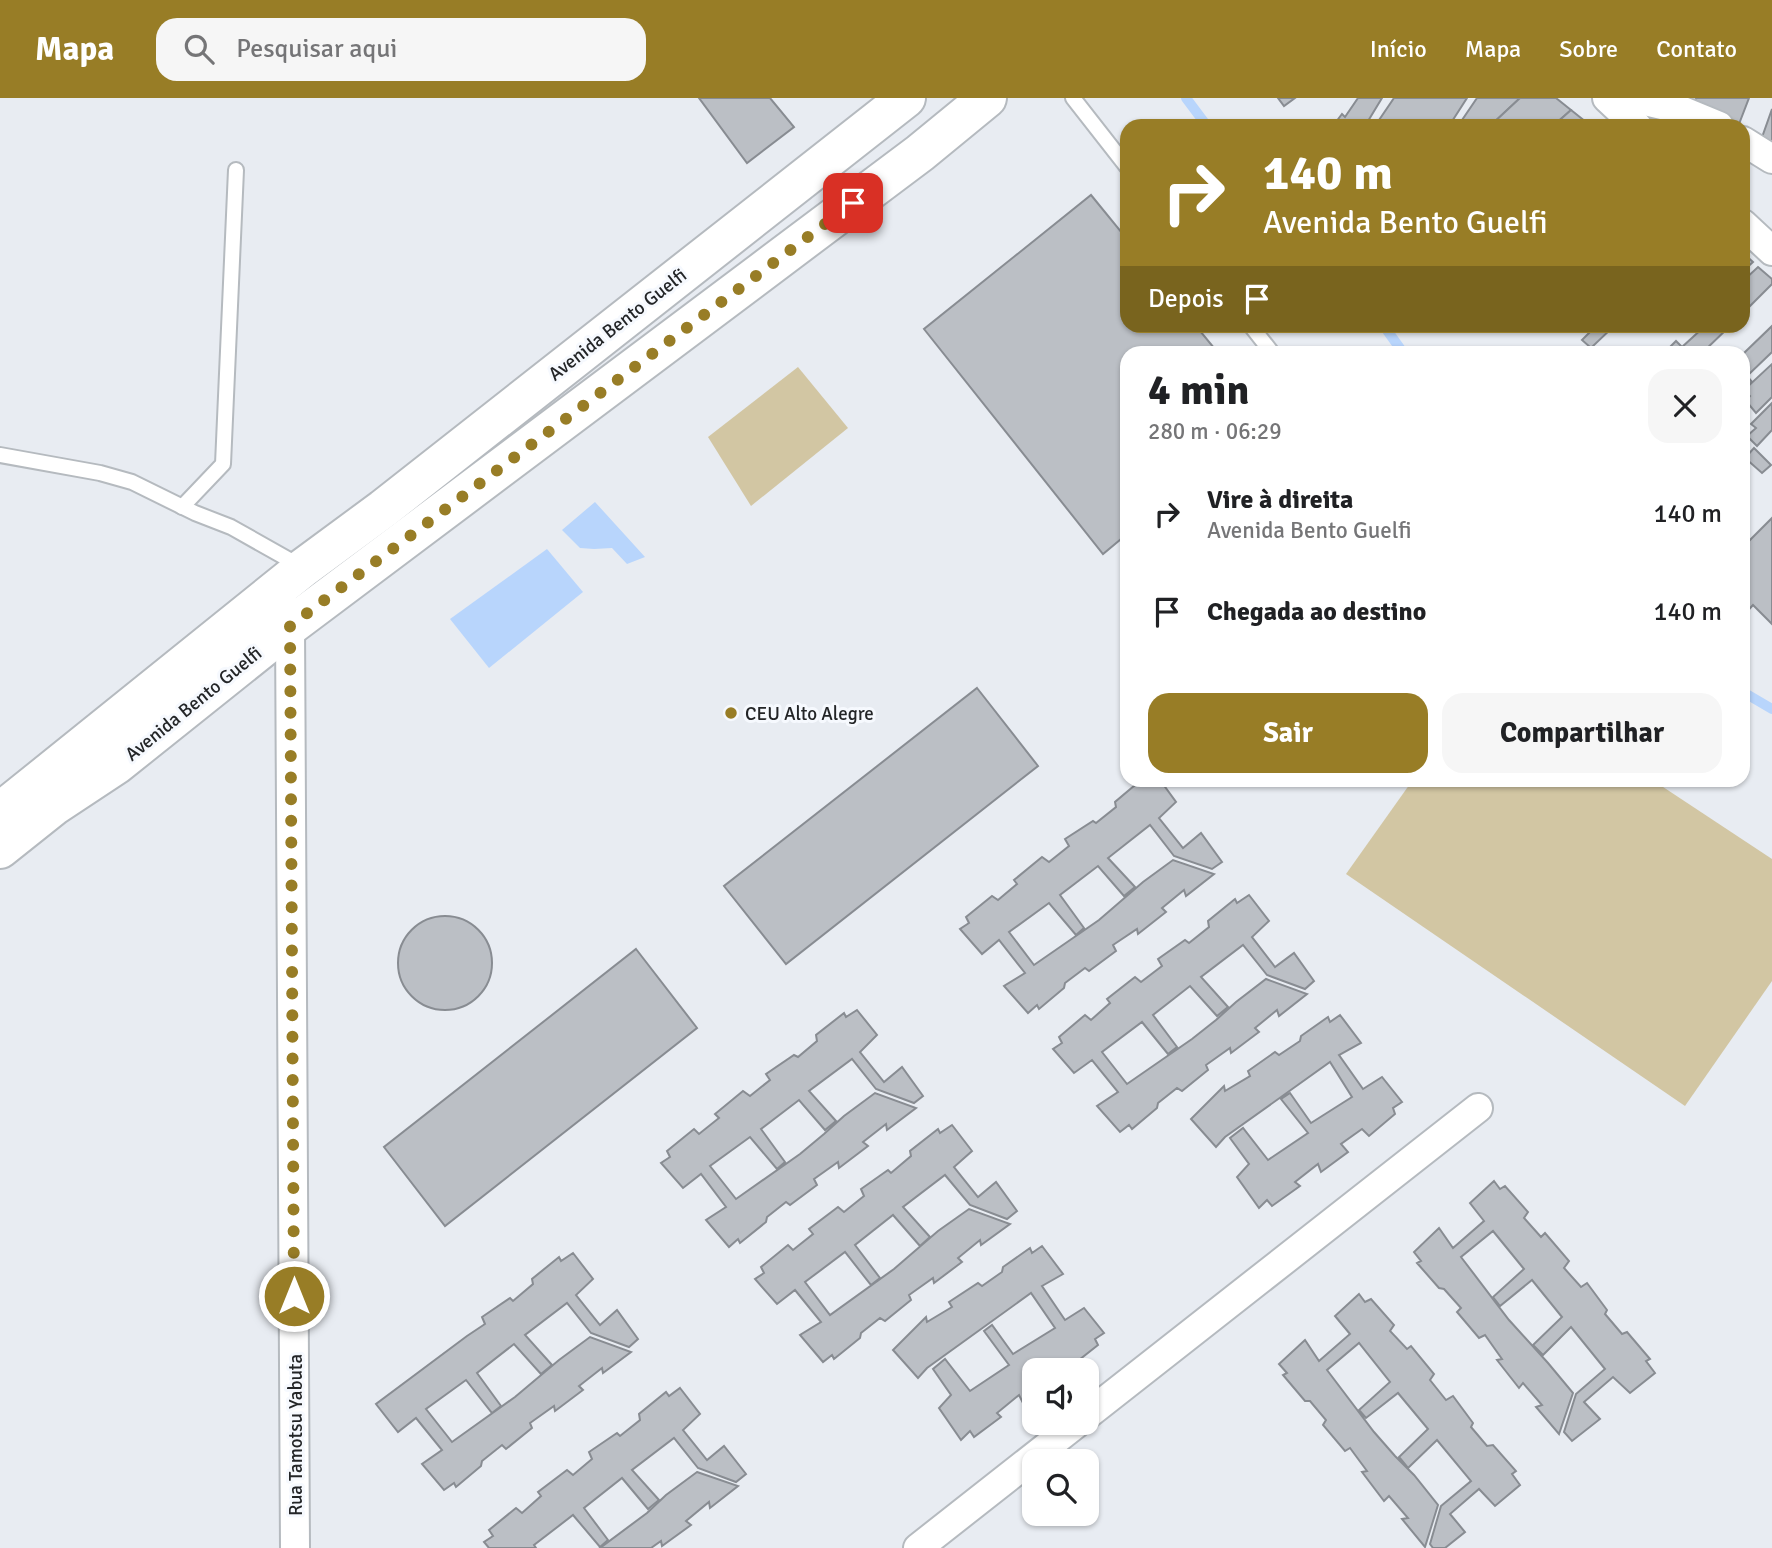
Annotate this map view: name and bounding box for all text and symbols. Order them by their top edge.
search box [156,18,646,81]
text: Mapa [35,29,114,70]
icon: search [180,30,218,68]
text: Pesquisar aqui [236,33,397,65]
text: Início [1370,34,1427,64]
text: Mapa [1465,34,1521,64]
text: Sobre [1559,34,1618,64]
text: Contato [1656,34,1737,64]
text: 140 m [1263,143,1393,203]
icon: right [1148,147,1239,238]
pin [823,173,883,233]
icon: arrive [834,184,872,222]
text: Avenida Bento Guelfi [1263,203,1548,242]
street label: Avenida Bento Guelfi [544,263,692,386]
icon: arrive [1238,280,1276,318]
text: Depois [1148,283,1224,315]
text: 4 min [1148,365,1249,416]
button: close [1648,369,1722,443]
text: 280 m · 06:29 [1148,417,1282,446]
text: Vire à direita [1207,484,1353,516]
icon: right [1148,495,1186,533]
text: 140 m [1653,498,1722,530]
text: Avenida Bento Guelfi [1207,516,1412,545]
icon: arrive [1148,593,1186,631]
text: Chegada ao destino [1207,596,1426,628]
text: 140 m [1653,596,1722,628]
street label: Avenida Bento Guelfi [120,641,267,766]
button: Sair [1148,693,1428,773]
button: Compartilhar [1442,693,1722,773]
place label: CEU Alto Alegre [745,702,874,726]
marker: CEU Alto Alegre [723,705,739,721]
position arrow [257,1259,331,1333]
street label: Rua Tamotsu Yabuta [284,1354,308,1516]
map controls [1022,1358,1099,1526]
button: sound [1022,1358,1099,1435]
button: search [1022,1449,1099,1526]

